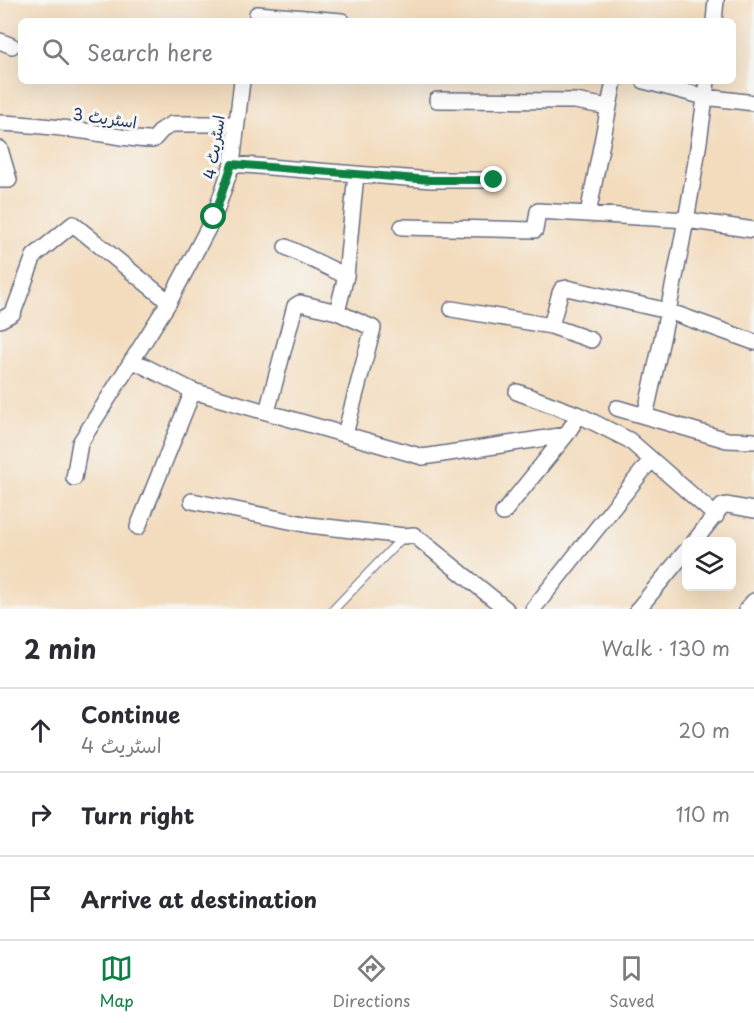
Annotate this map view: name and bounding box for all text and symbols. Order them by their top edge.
search box [18,18,736,84]
icon: search [39,35,72,68]
text: Search here [87,35,213,68]
street label: اسٹریٹ 3 [71,101,139,133]
street label: اسٹریٹ 4 [196,113,230,181]
route end [480,166,506,192]
route start [200,203,226,229]
map controls [682,537,736,591]
button: layers [682,537,736,591]
text: 2 min [24,629,97,668]
text: Walk · 130 m [602,633,730,663]
text: Continue [81,697,180,730]
icon: ahead [24,714,57,747]
text: 20 m [678,715,730,745]
text: اسٹریٹ 4 [81,730,162,760]
icon: right [24,798,57,831]
text: Turn right [81,798,194,831]
text: 110 m [676,799,730,829]
icon: arrive [24,882,57,915]
text: Arrive at destination [81,882,317,915]
tab: Map [99,952,134,1012]
tab: Directions [332,952,410,1012]
tab: Saved [609,952,655,1012]

